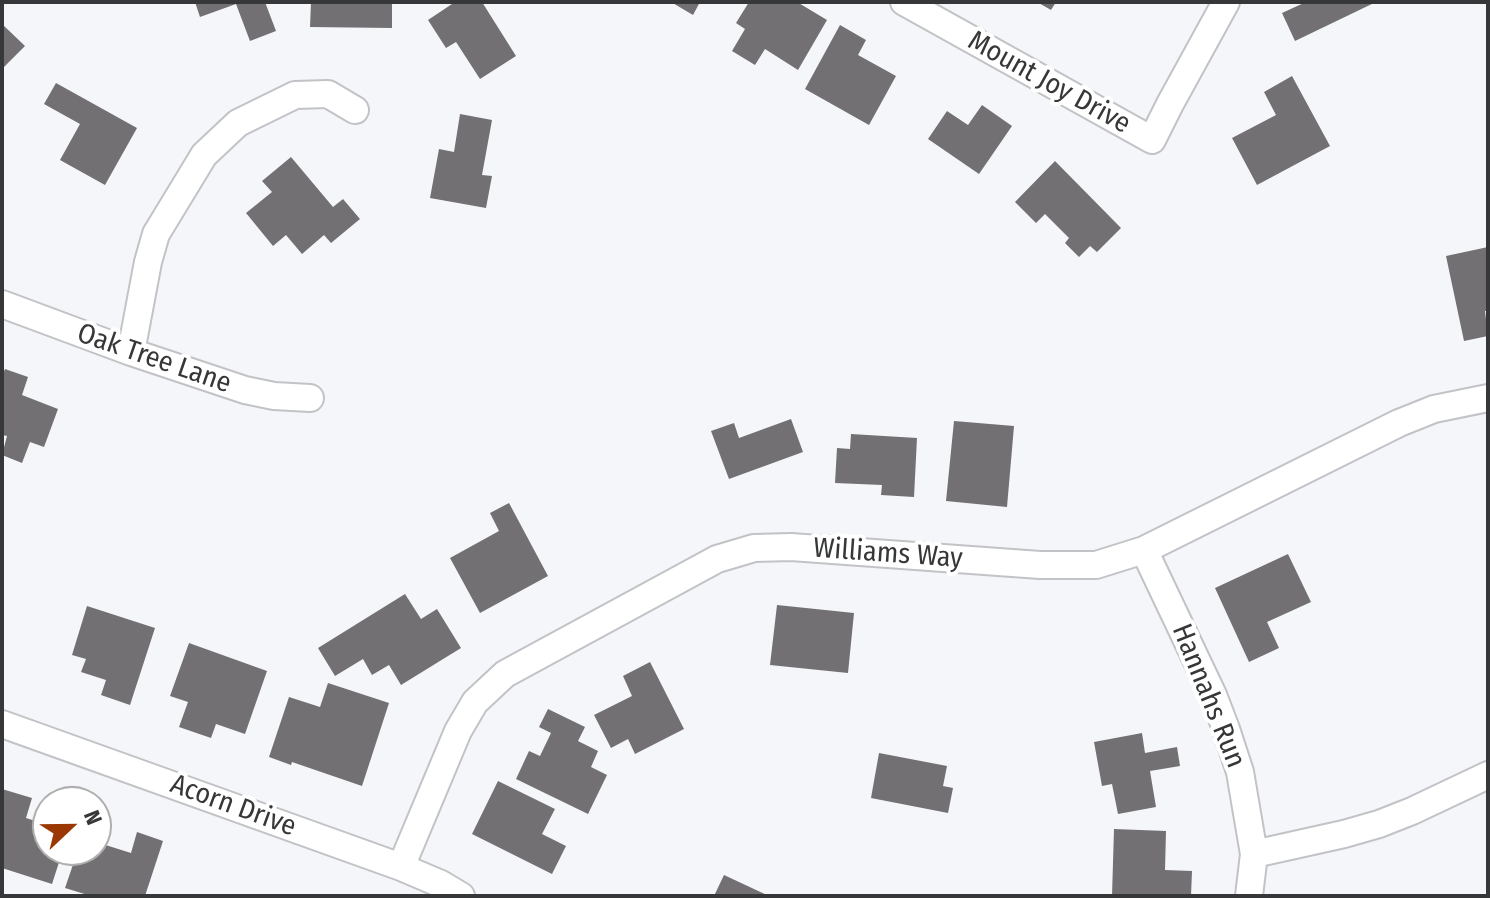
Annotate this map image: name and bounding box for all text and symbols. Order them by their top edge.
street label: Mount Joy Drive [962,25,1136,141]
street label: Oak Tree Lane [73,317,235,401]
street label: Williams Way [812,532,964,576]
street label: Hannahs Run [1164,619,1252,773]
street label: Acorn Drive [166,768,300,844]
north arrow [32,786,112,866]
text: N [78,806,108,829]

